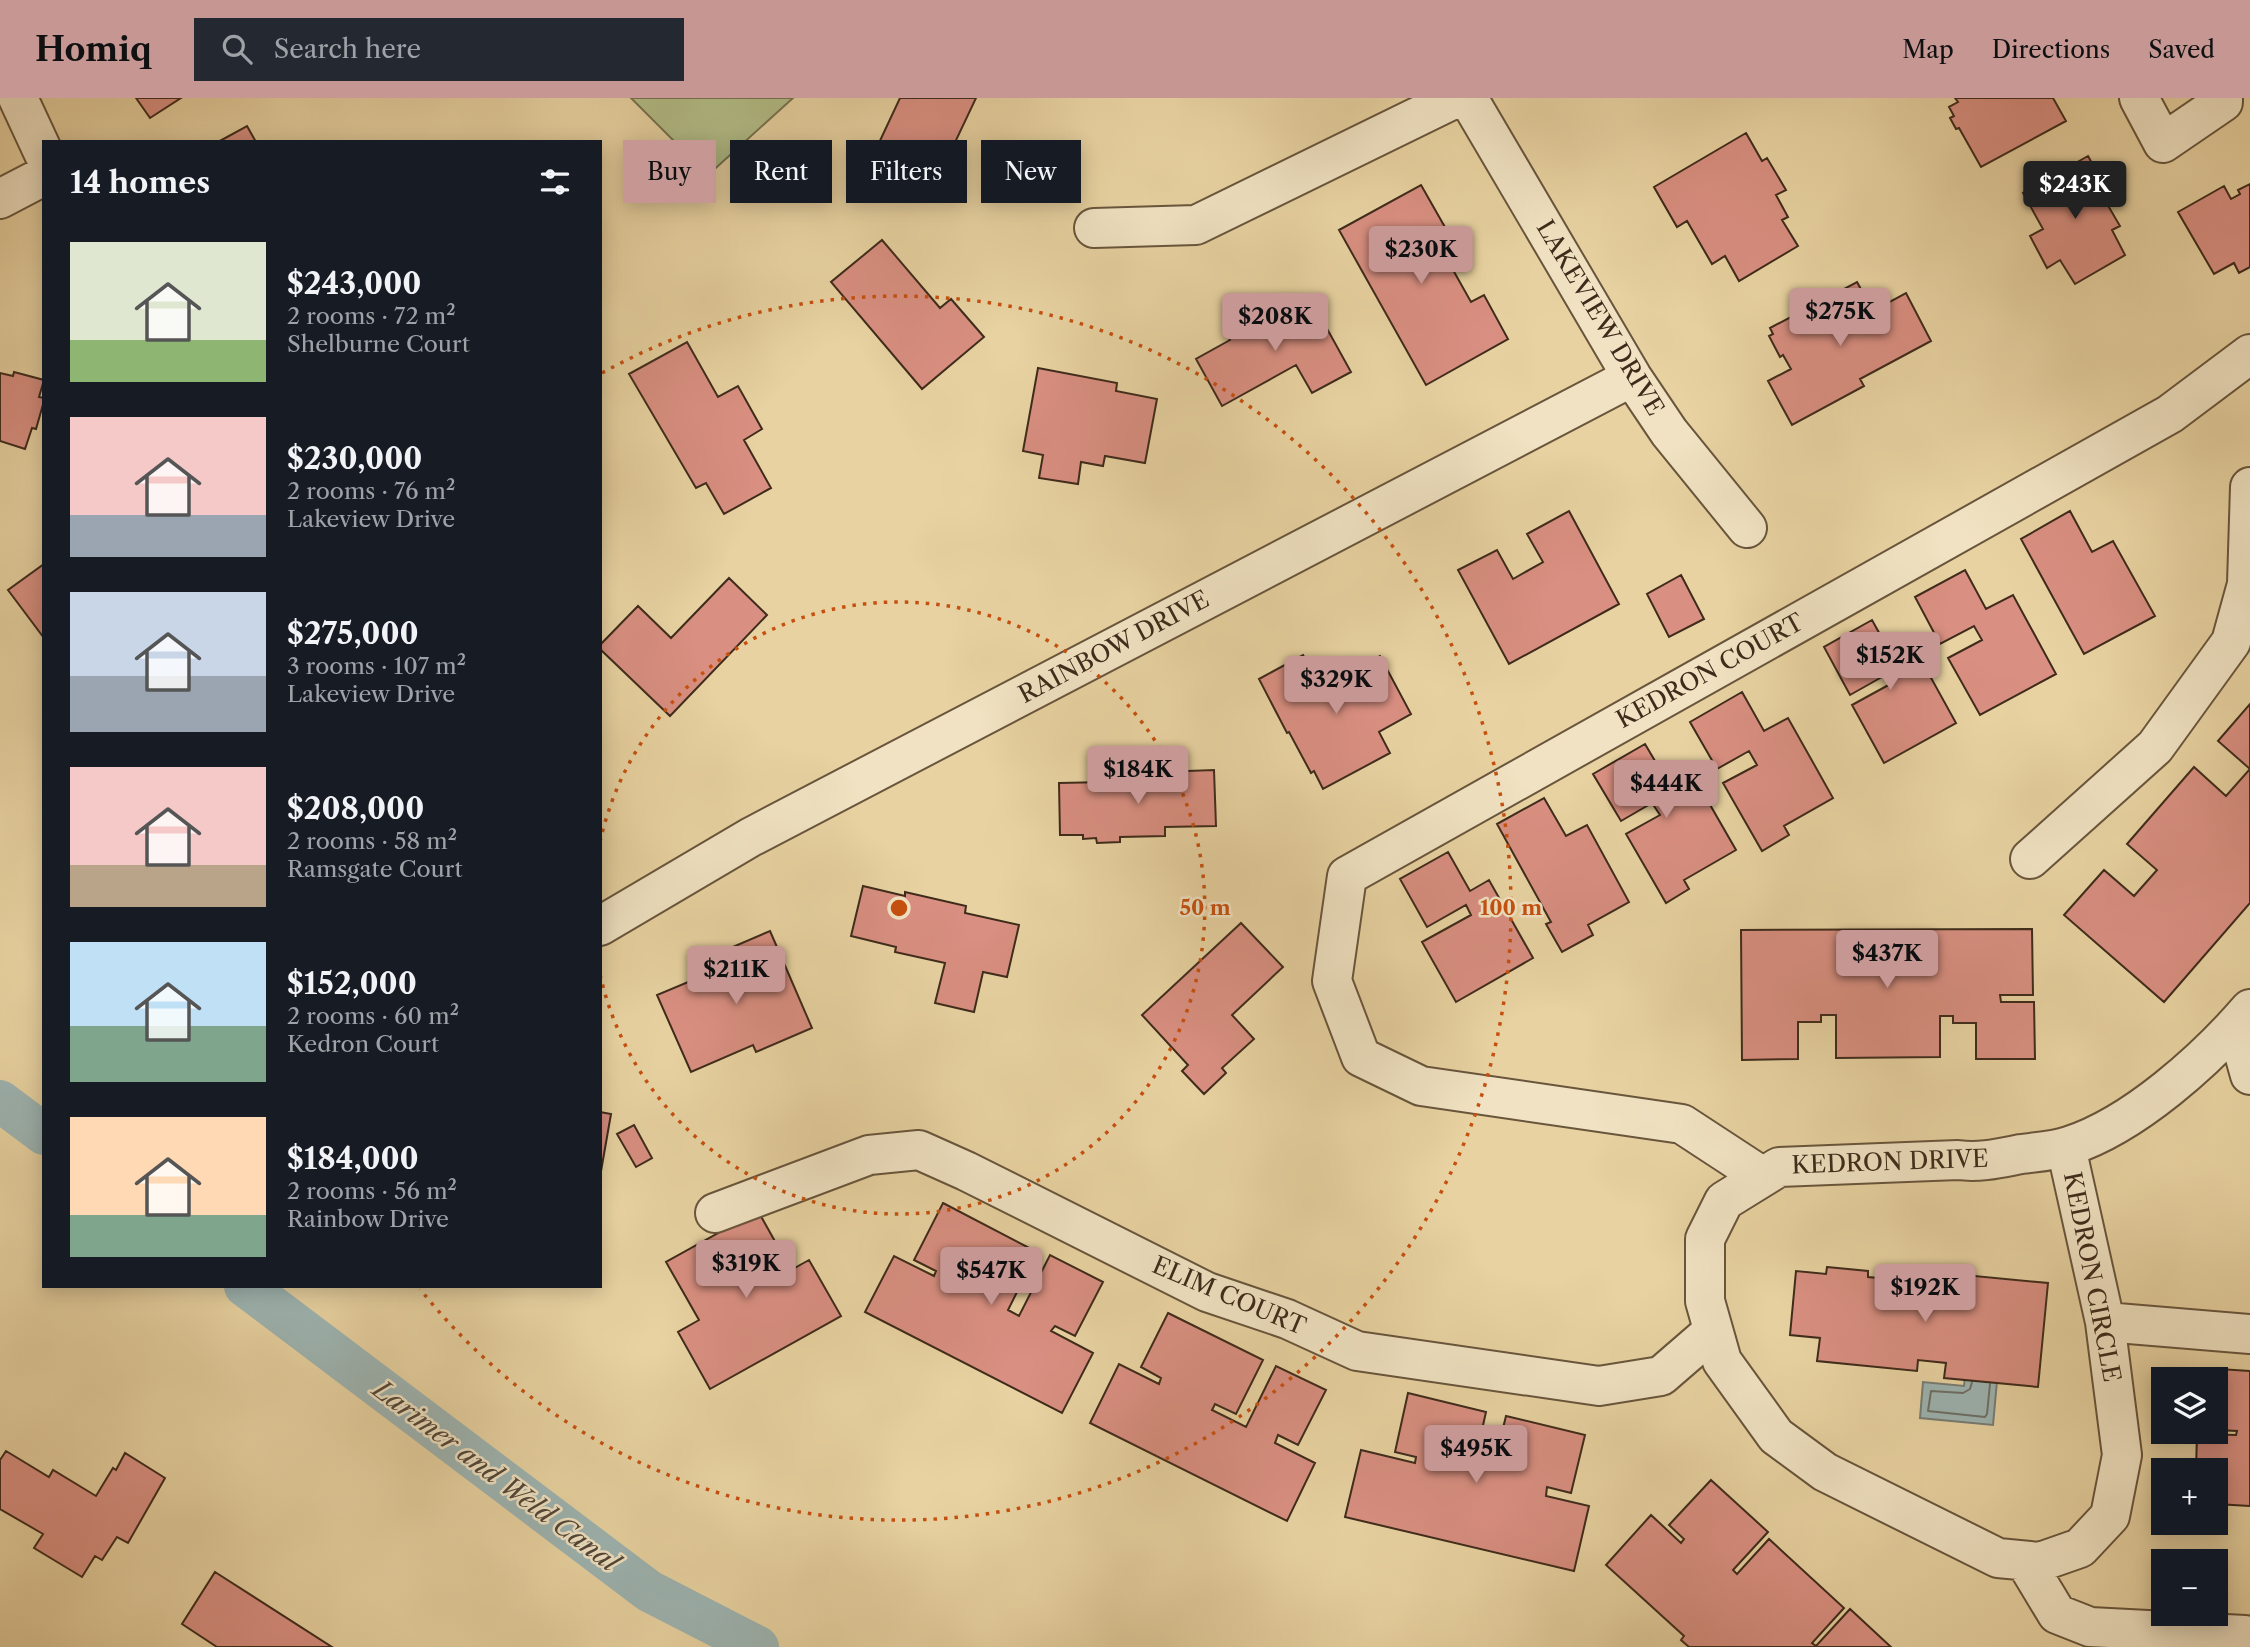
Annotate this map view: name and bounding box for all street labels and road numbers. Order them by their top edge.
street label: LAKEVIEW DRIVE [1531,215,1670,421]
street label: RAINBOW DRIVE [1014,584,1214,709]
street label: KEDRON COURT [1611,607,1808,734]
street label: KEDRON DRIVE [1791,1144,1989,1179]
street label: KEDRON CIRCLE [2058,1169,2127,1384]
street label: ELIM COURT [1148,1250,1310,1341]

